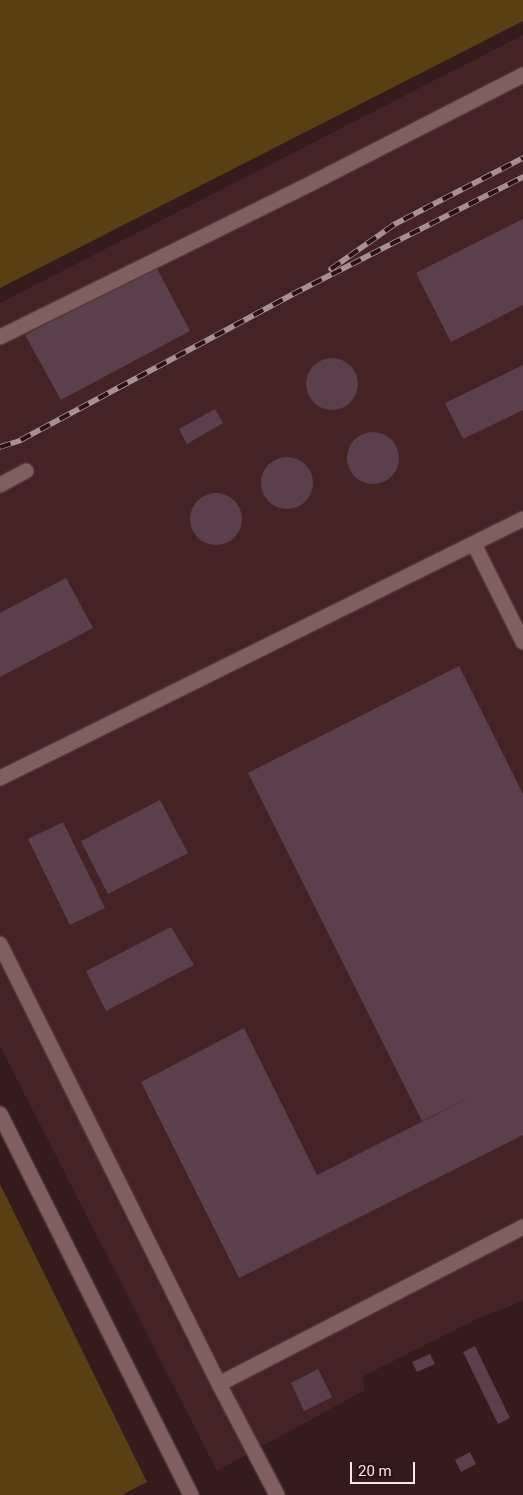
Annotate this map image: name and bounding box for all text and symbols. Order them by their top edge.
scale bar [353,1452,418,1484]
text: 20 m [358,1462,392,1480]

